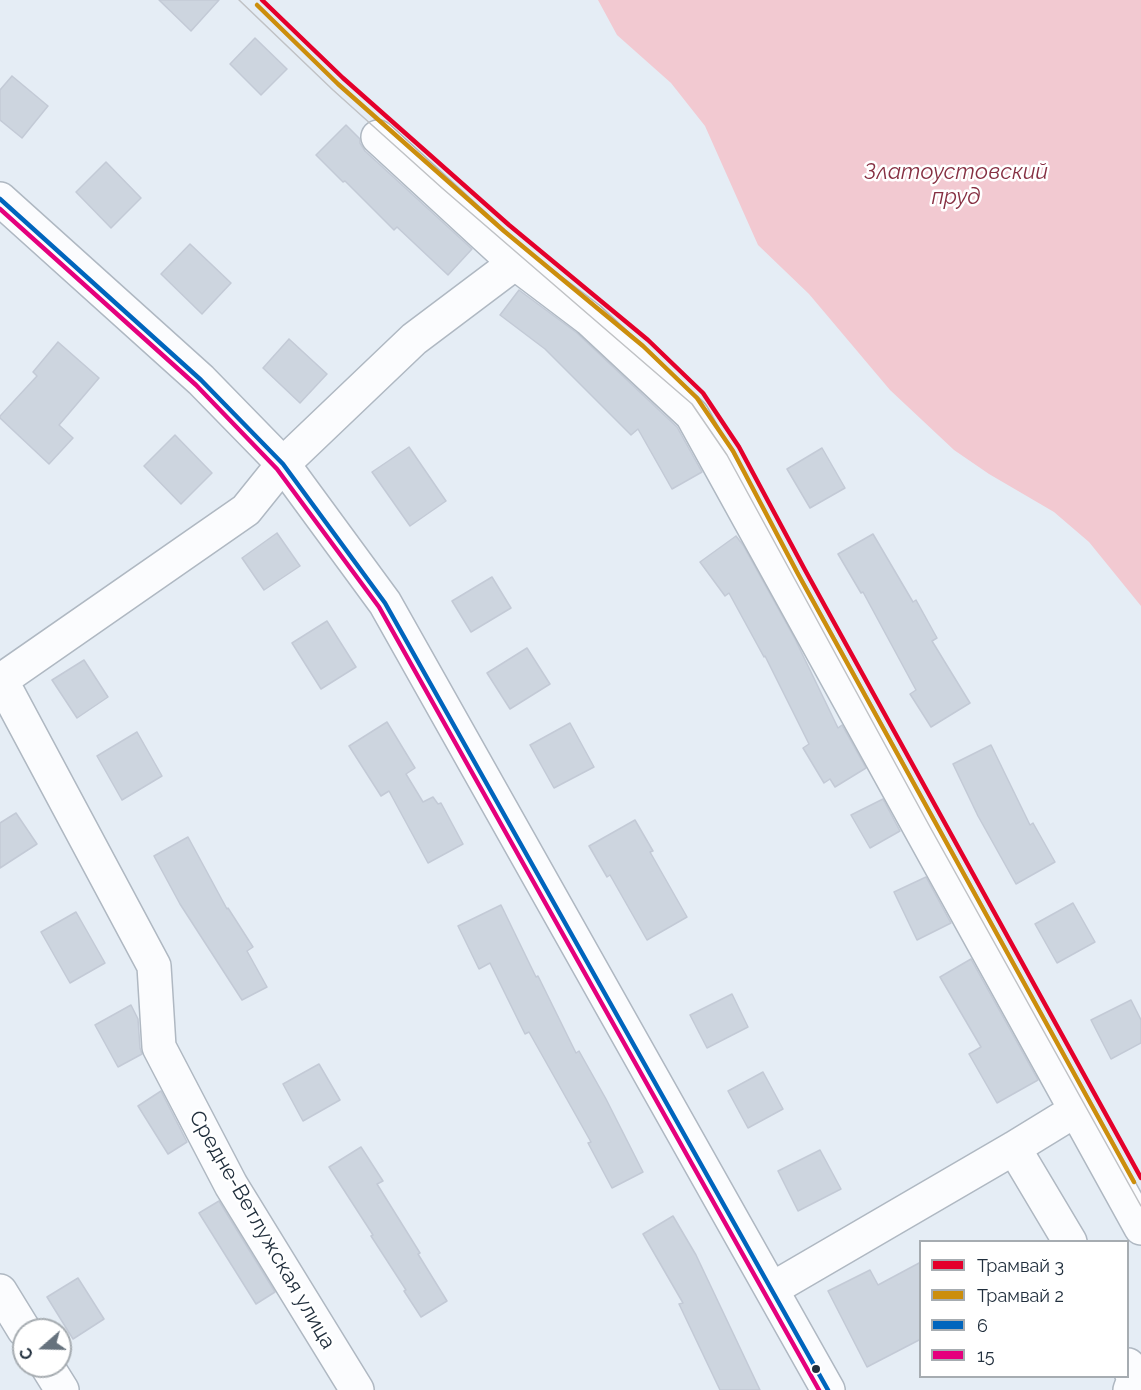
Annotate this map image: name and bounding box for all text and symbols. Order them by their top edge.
water label: Златоустовский пруд [864,159,1048,210]
street label: Средне-Ветлужская улица [183,1106,341,1354]
legend [919,1240,1129,1378]
text: Трамвай 3 [977,1255,1064,1276]
text: Трамвай 2 [977,1285,1064,1306]
text: 6 [977,1315,988,1336]
north arrow [12,1318,72,1378]
text: С [16,1345,37,1362]
text: 15 [977,1345,995,1366]
unlabelled marker [810,1363,822,1375]

